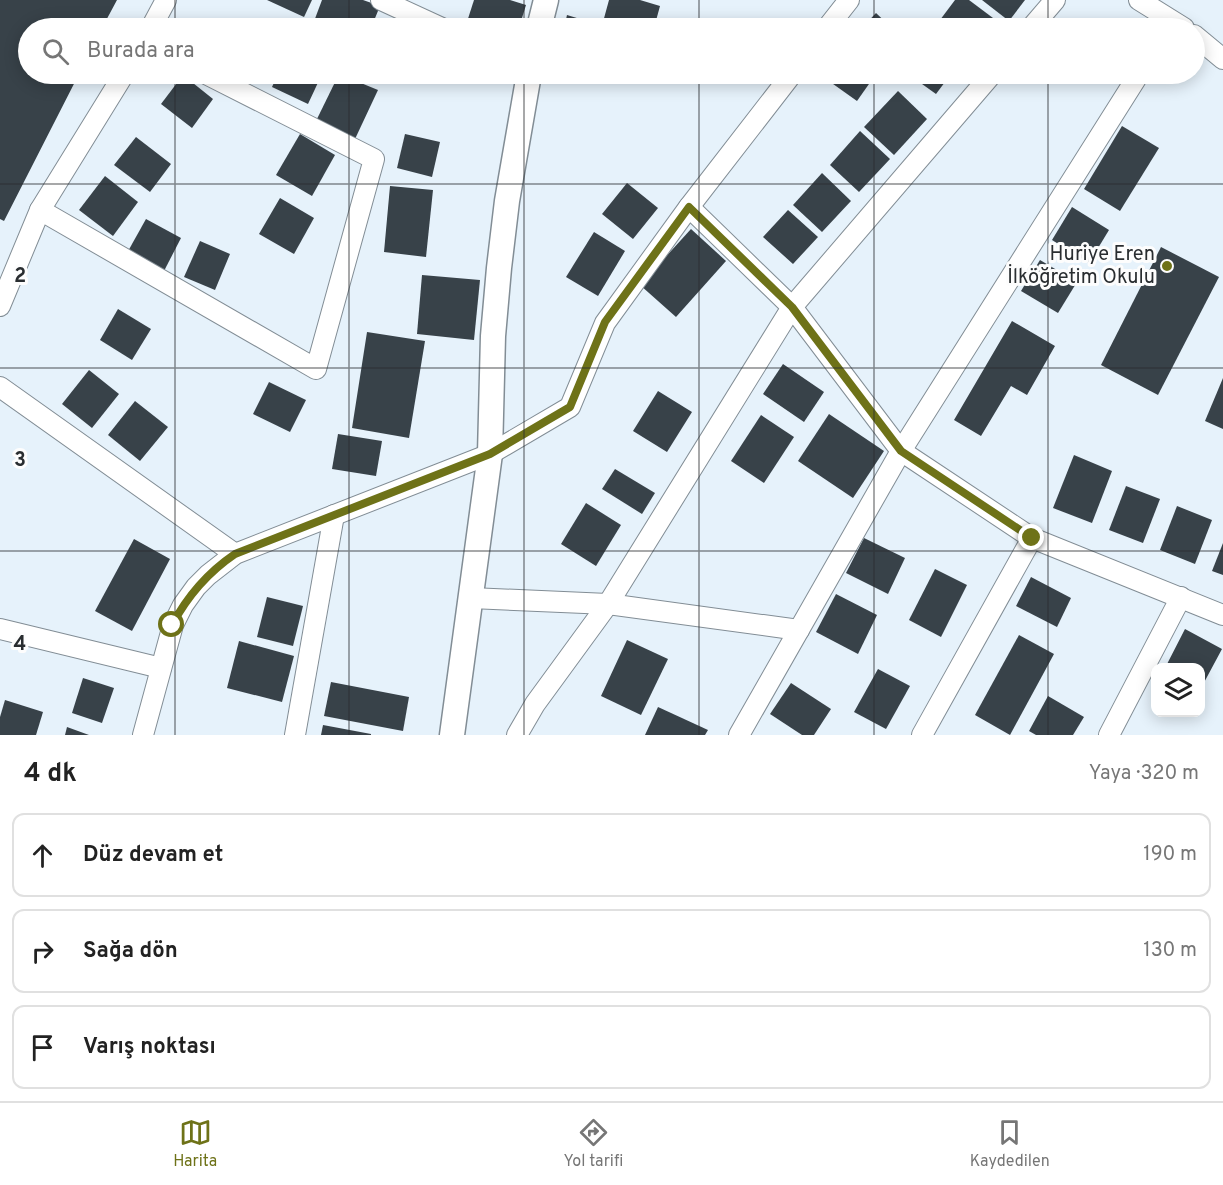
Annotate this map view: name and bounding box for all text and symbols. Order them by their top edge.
search box [18,18,1205,84]
icon: search [39,35,72,68]
text: Burada ara [87,38,195,65]
place label: Huriye Eren İlköğretim Okulu [1007,242,1155,291]
marker: Huriye Eren İlköğretim Okulu [1160,259,1174,273]
text: 2 [14,264,26,290]
text: 3 [14,448,26,474]
route end [1018,524,1044,550]
route start [158,611,184,637]
text: 4 [14,632,26,658]
map controls [1151,663,1205,717]
button: layers [1151,663,1205,717]
text: 4 dk [24,758,77,791]
text: Yaya · 320 m [1089,761,1199,787]
icon: ahead [26,839,59,872]
text: Düz devam et [83,842,223,869]
text: 190 m [1143,842,1197,868]
icon: right [26,935,59,968]
text: Sağa dön [83,938,178,965]
text: 130 m [1143,938,1197,964]
icon: arrive [26,1031,59,1064]
text: Varış noktası [83,1034,216,1061]
tab: Harita [173,1116,217,1172]
tab: Yol tarifi [564,1116,623,1172]
tab: Kaydedilen [970,1116,1050,1172]

